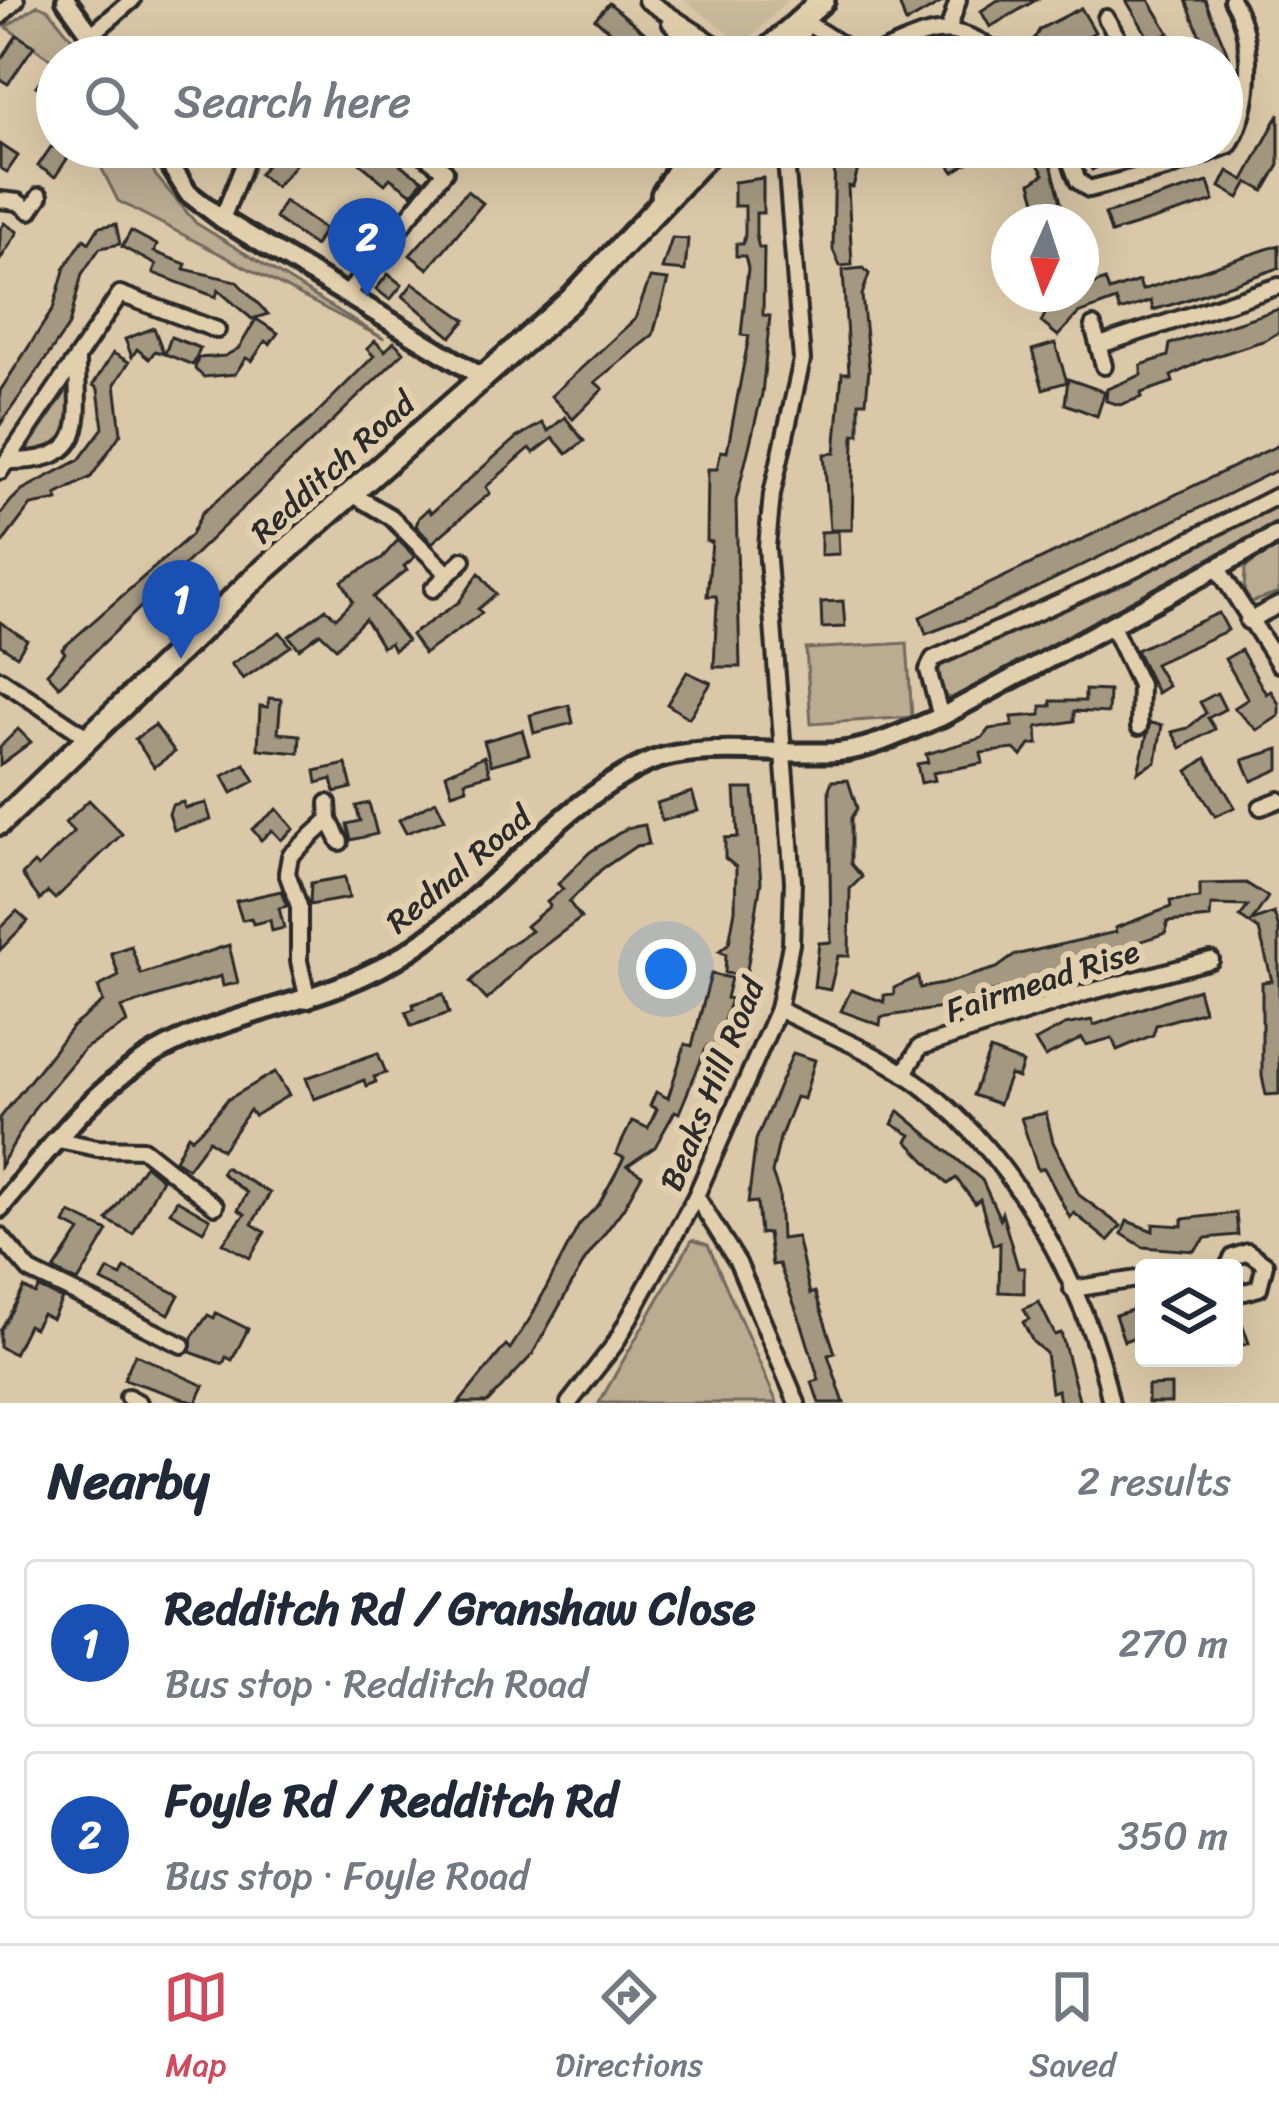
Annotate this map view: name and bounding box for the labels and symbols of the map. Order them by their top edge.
pin: 2 [328,198,406,297]
north arrow [991,204,1099,312]
street label: Redditch Road [236,375,431,559]
pin: 1 [142,560,220,659]
street label: Rednal Road [372,789,547,949]
street label: Fairmead Rise [938,922,1147,1040]
your location [636,939,696,999]
street label: Beaks Hill Road [643,966,782,1200]

